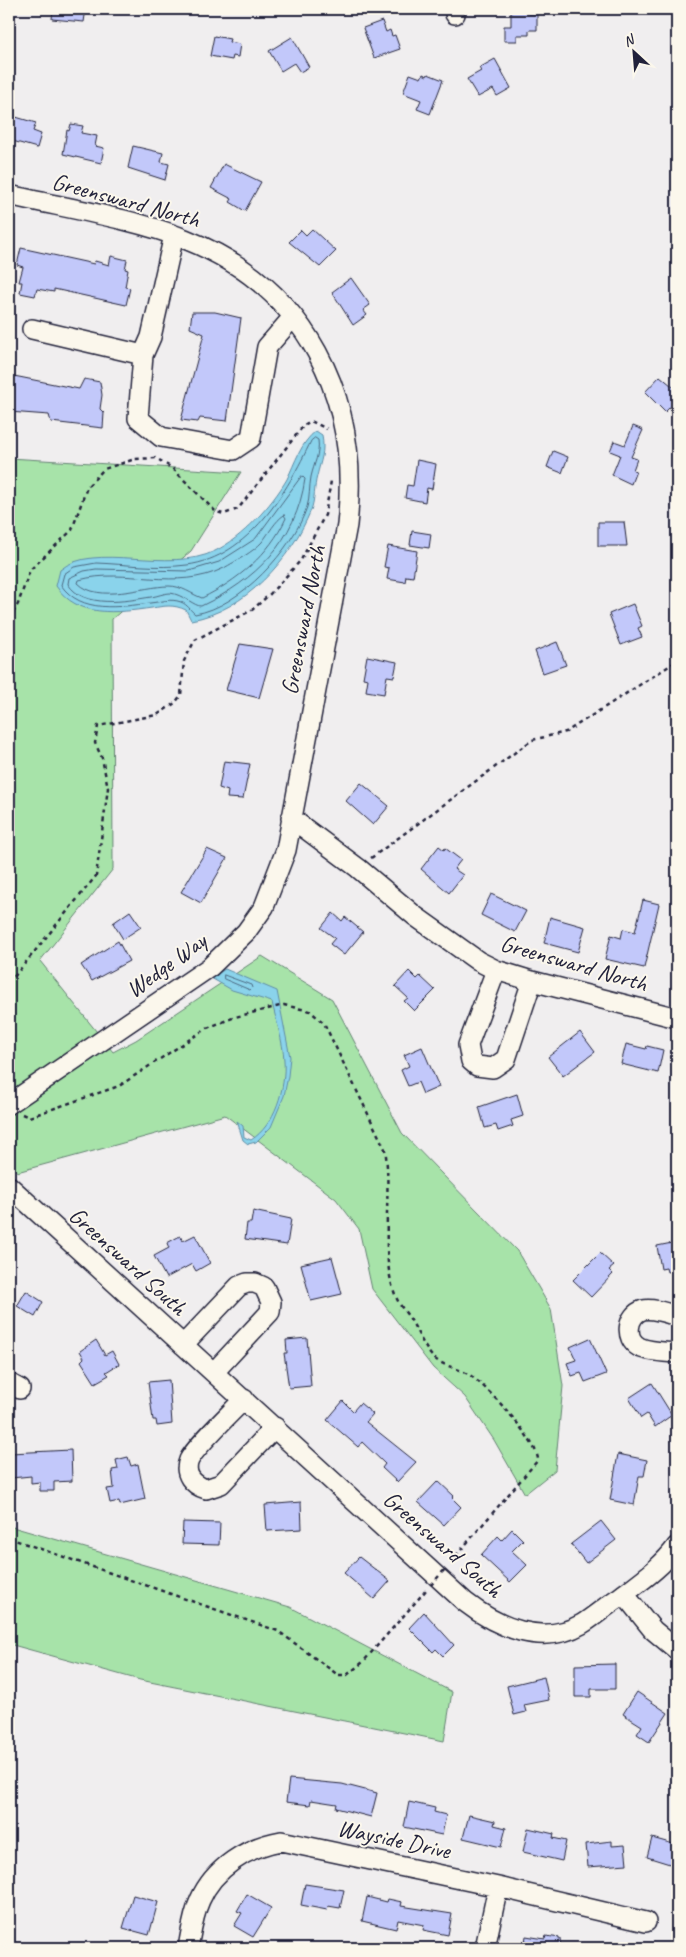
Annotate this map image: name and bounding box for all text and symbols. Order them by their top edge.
north arrow [608,28,658,78]
text: N [621,30,638,50]
street label: Greensward North [49,166,204,234]
street label: Greensward North [274,542,332,697]
street label: Wedge Way [120,925,214,1004]
street label: Greensward North [497,928,652,999]
street label: Greensward South [63,1200,194,1323]
street label: Greensward South [377,1484,510,1605]
street label: Wayside Drive [335,1812,455,1866]

